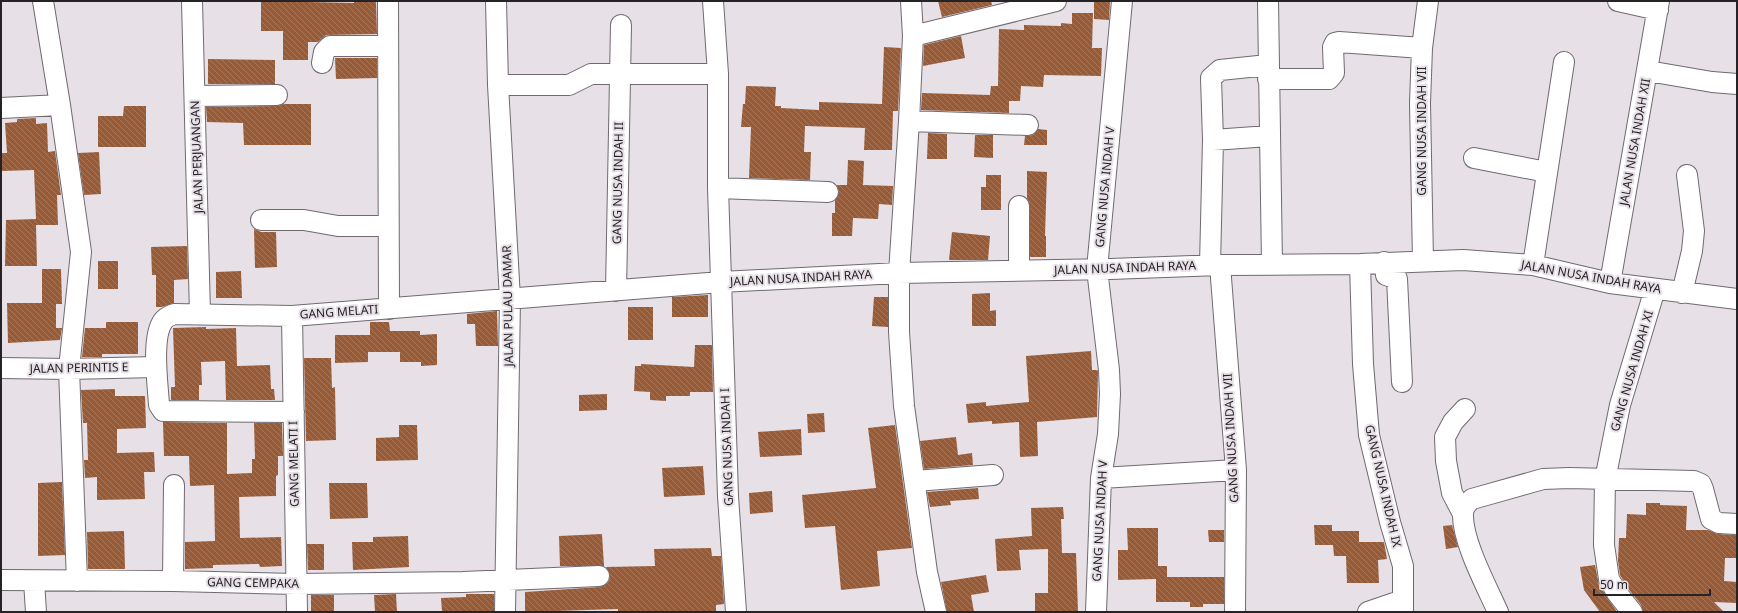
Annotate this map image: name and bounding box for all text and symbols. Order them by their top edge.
street label: GANG NUSA INDAH VII [1413,66,1430,196]
street label: JALAN NUSA INDAH XII [1615,77,1654,208]
street label: JALAN PERJUANGAN [186,100,207,215]
street label: GANG NUSA INDAH II [608,122,627,244]
street label: GANG NUSA INDAH V [1091,125,1118,248]
street label: JALAN PULAU DAMAR [498,245,517,368]
street label: JALAN NUSA INDAH RAYA [1519,256,1663,297]
street label: JALAN NUSA INDAH RAYA [1053,257,1197,279]
street label: JALAN NUSA INDAH RAYA [729,265,873,290]
street label: GANG MELATI [299,300,379,323]
street label: GANG NUSA INDAH XI [1606,308,1657,433]
street label: JALAN PERINTIS E [28,358,129,377]
street label: GANG NUSA INDAH VII [1219,373,1242,503]
street label: GANG NUSA INDAH I [716,388,737,506]
street label: GANG MELATI I [284,421,303,507]
street label: GANG NUSA INDAH IX [1361,423,1406,549]
street label: GANG NUSA INDAH V [1088,459,1111,582]
scale bar [1594,571,1710,597]
street label: GANG CEMPAKA [207,573,299,592]
text: 50 m [1600,576,1628,593]

